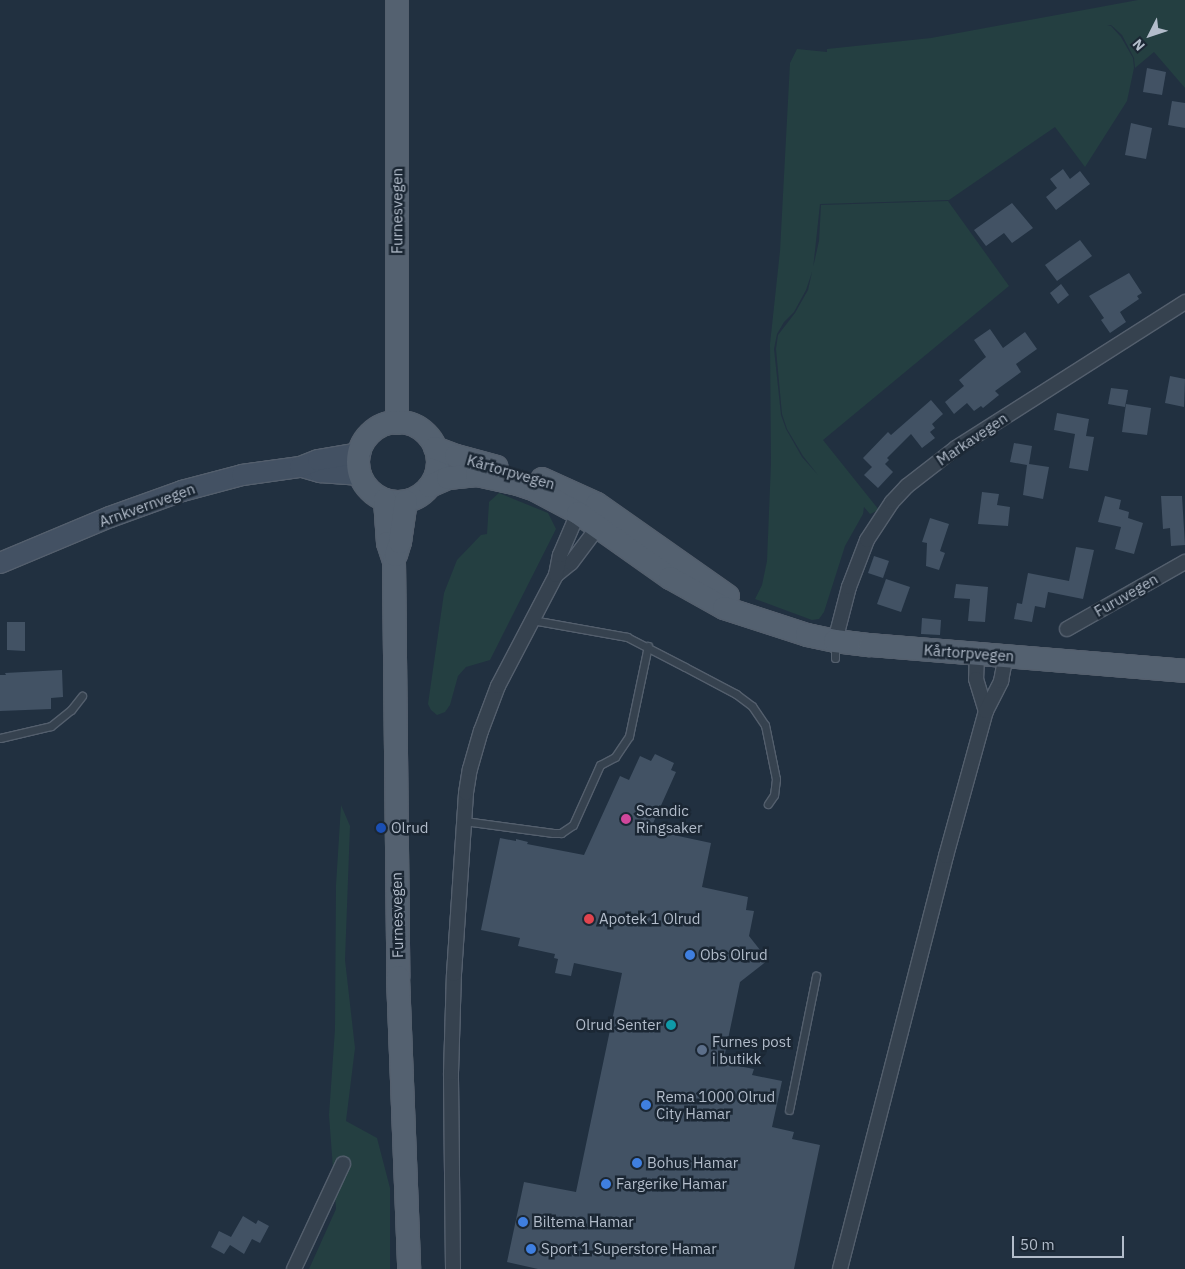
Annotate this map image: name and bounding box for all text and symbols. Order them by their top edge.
north arrow [1125,10,1175,60]
text: N [1129,35,1149,55]
street label: Furnesvegen [388,168,406,254]
street label: Markavegen [933,409,1011,469]
street label: Kårtorpvegen [465,451,557,493]
street label: Arnkvernvegen [97,479,197,531]
street label: Furuvegen [1091,570,1161,620]
street label: Kårtorpvegen [923,641,1015,665]
place label: Scandic Ringsaker [636,801,702,836]
marker: Scandic Ringsaker [620,813,632,825]
place label: Olrud [391,819,428,837]
marker: Olrud [375,822,387,834]
street label: Furnesvegen [387,872,407,958]
place label: Apotek 1 Olrud [599,910,701,928]
marker: Apotek 1 Olrud [583,913,595,925]
place label: Obs Olrud [700,946,768,964]
marker: Obs Olrud [684,949,696,961]
place label: Olrud Senter [576,1016,661,1034]
marker: Olrud Senter [665,1019,677,1031]
place label: Furnes post i butikk [712,1032,791,1067]
marker: Furnes post i butikk [696,1044,708,1056]
place label: Rema 1000 Olrud City Hamar [656,1087,775,1122]
marker: Rema 1000 Olrud City Hamar [640,1099,652,1111]
place label: Bohus Hamar [647,1154,738,1172]
marker: Bohus Hamar [631,1157,643,1169]
place label: Fargerike Hamar [616,1175,727,1193]
marker: Fargerike Hamar [600,1178,612,1190]
place label: Biltema Hamar [533,1213,634,1231]
marker: Biltema Hamar [517,1216,529,1228]
scale bar [1015,1226,1128,1258]
text: 50 m [1020,1235,1055,1254]
place label: Sport 1 Superstore Hamar [541,1240,717,1258]
marker: Sport 1 Superstore Hamar [525,1243,537,1255]

